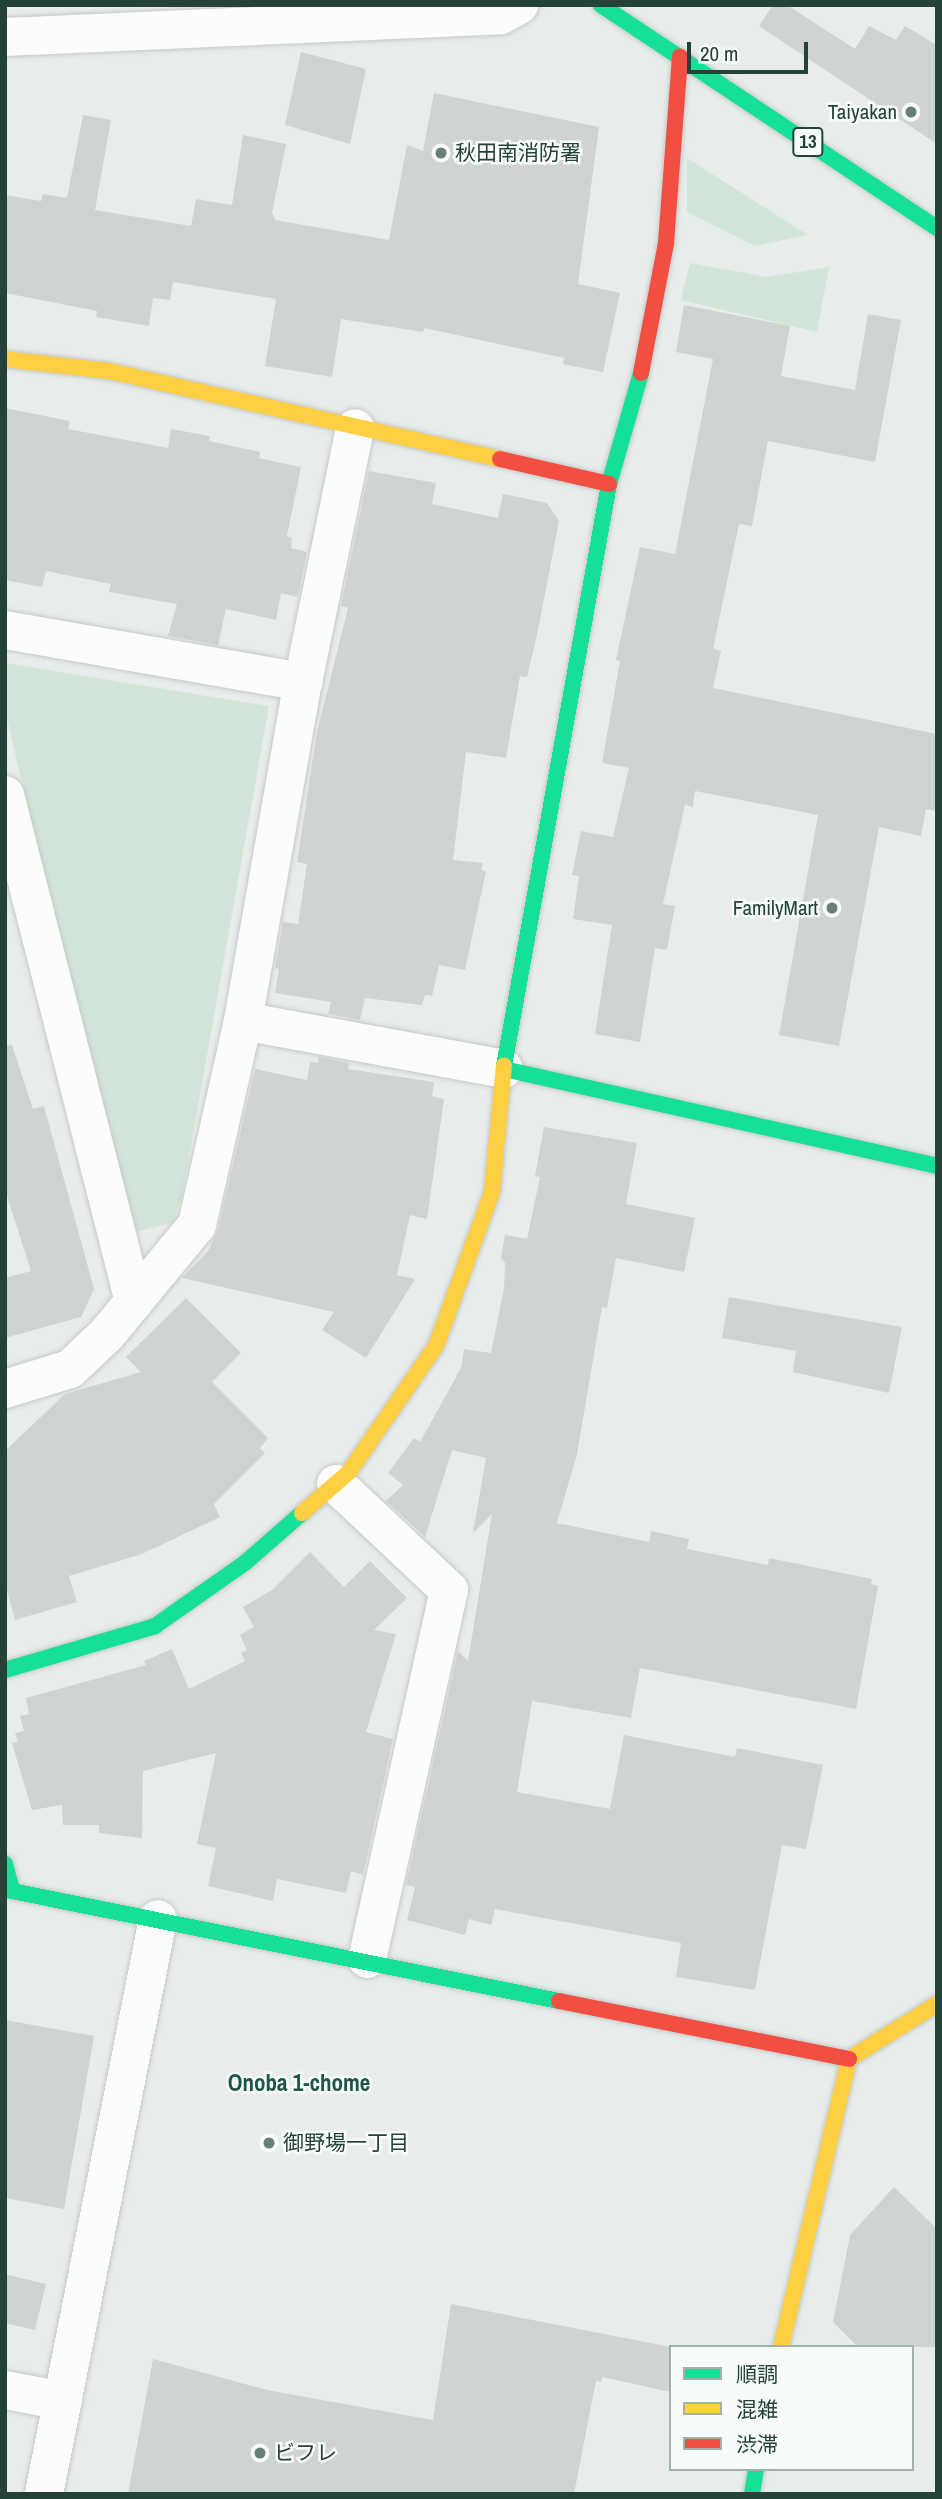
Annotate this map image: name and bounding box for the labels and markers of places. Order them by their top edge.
place label: Taiyakan [828,99,897,125]
marker: Taiyakan [903,104,919,120]
place label: 秋田南消防署 [455,140,581,166]
marker: 秋田南消防署 [433,145,449,161]
place label: FamilyMart [733,895,818,921]
marker: FamilyMart [824,900,840,916]
place label: 御野場一丁目 [283,2130,409,2156]
marker: 御野場一丁目 [261,2135,277,2151]
place label: ビフレ [274,2440,337,2466]
marker: ビフレ [252,2445,268,2461]

